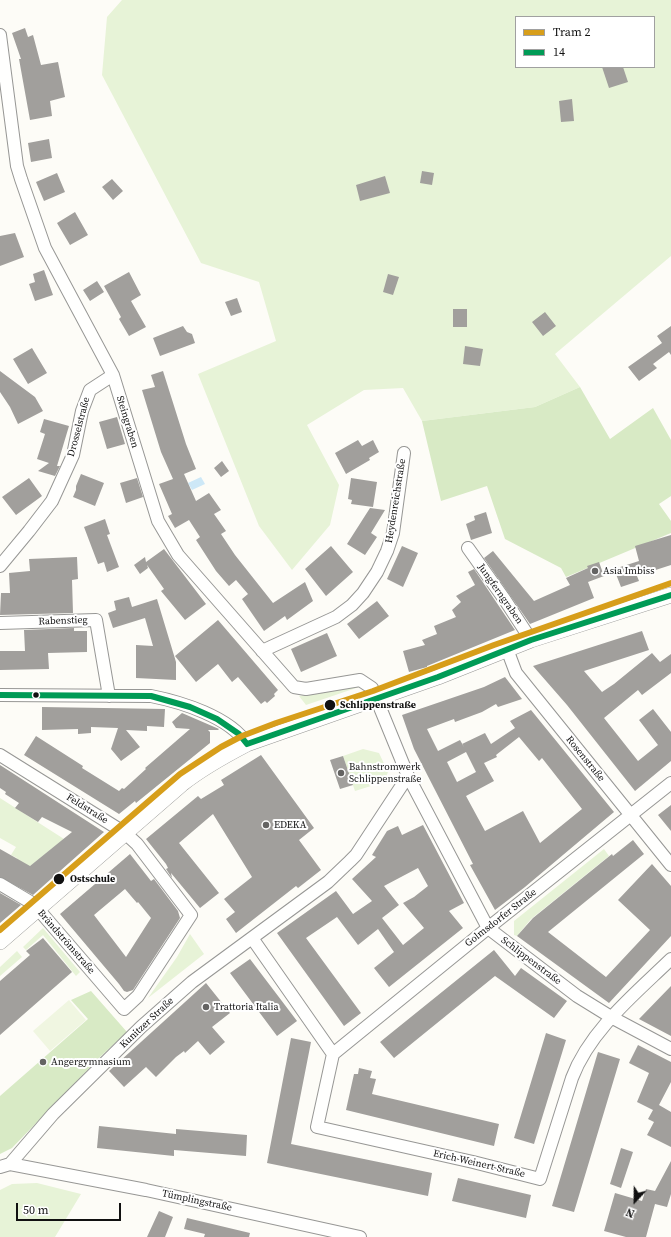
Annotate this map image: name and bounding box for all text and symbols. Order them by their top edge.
legend [515,16,655,68]
text: Tram 2 [553,24,591,40]
text: 14 [553,44,565,60]
street label: Steingraben [113,395,141,449]
street label: Drosselstraße [65,396,93,458]
street label: Heydenreichstraße [383,458,409,544]
street label: Jungferngraben [475,562,525,626]
place label: Asia Imbiss [603,565,655,577]
marker: Asia Imbiss [590,566,600,576]
street label: Rabenstieg [38,614,88,628]
unlabelled marker [31,690,41,700]
marker: Schlippenstraße [323,698,337,712]
place label: Schlippenstraße [340,699,416,711]
street label: Rosenstraße [563,734,607,784]
place label: Bahnstromwerk Schlippenstraße [349,761,421,784]
marker: Bahnstromwerk Schlippenstraße [336,768,346,778]
street label: Feldstraße [64,791,110,827]
place label: EDEKA [274,819,306,831]
marker: EDEKA [261,820,271,830]
marker: Ostschule [52,872,66,886]
place label: Ostschule [70,873,115,885]
street label: Golmsdorfer Straße [463,886,539,950]
street label: Brändströmstraße [35,907,97,977]
street label: Schlippenstraße [499,934,563,988]
street label: Kunitzer Straße [118,995,176,1051]
place label: Trattoria Italia [214,1001,279,1013]
marker: Trattoria Italia [201,1002,211,1012]
place label: Angergymnasium [51,1056,131,1068]
marker: Angergymnasium [38,1057,48,1067]
street label: Erich-Weinert-Straße [432,1148,526,1180]
north arrow [615,1181,655,1221]
street label: Tümplingstraße [161,1188,233,1214]
scale bar [18,1195,123,1221]
text: 50 m [23,1202,49,1218]
text: N [624,1204,637,1221]

